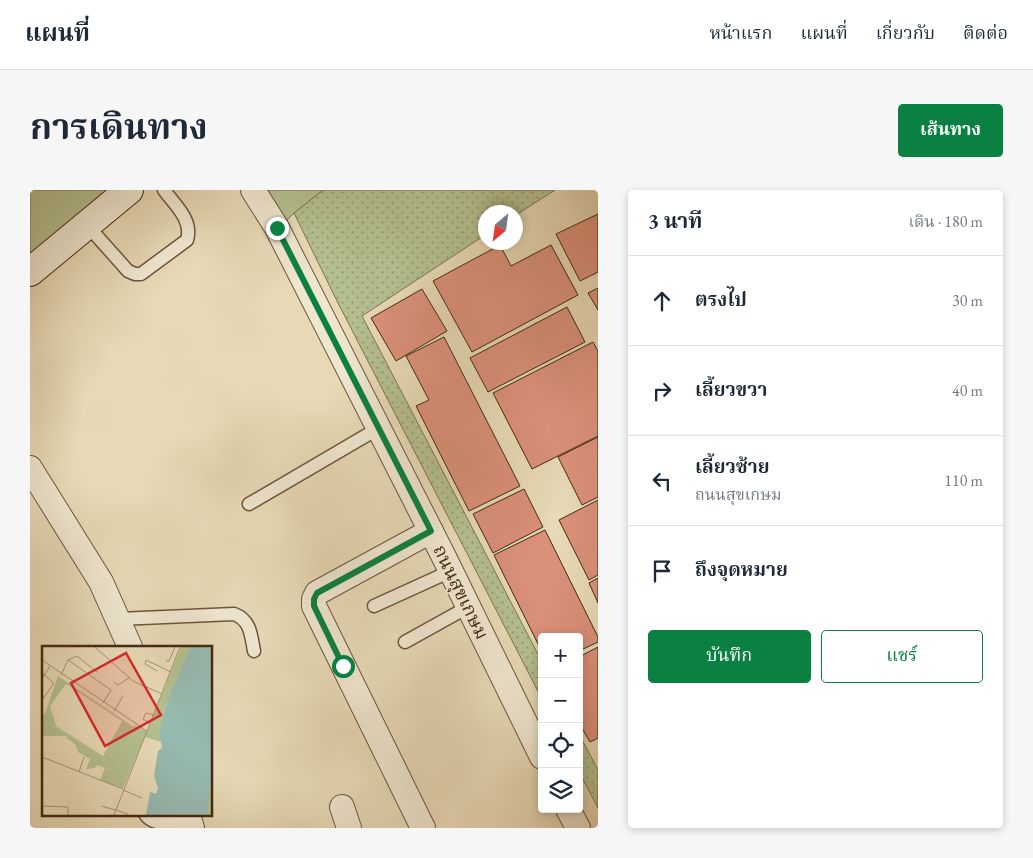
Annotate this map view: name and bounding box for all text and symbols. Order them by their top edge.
text: แผนที่ [25,17,90,48]
text: หน้าแรก [709,21,772,44]
text: แผนที่ [800,21,848,44]
text: เกี่ยวกับ [876,21,935,44]
text: ติดต่อ [963,21,1008,44]
text: การเดินทาง [30,104,208,149]
button: เส้นทาง [898,104,1003,157]
north arrow [478,205,523,250]
text: 3 นาที [648,207,702,234]
text: เดิน · 180 m [908,211,983,232]
route end [266,217,289,240]
icon: ahead [648,287,676,315]
text: ตรงไป [695,287,747,312]
text: 30 m [952,290,983,311]
icon: right [648,377,676,405]
text: เลี้ยวขวา [695,377,767,402]
text: 40 m [952,380,983,401]
text: เลี้ยวซ้าย [695,454,769,479]
icon: left [648,467,676,495]
text: 110 m [944,470,983,491]
text: ถนนสุขเกษม [695,484,781,505]
street label: ถนนสุขเกษม [427,540,495,644]
icon: arrive [648,557,676,585]
text: ถึงจุดหมาย [695,557,788,582]
button: บันทึก [648,630,811,683]
button: แชร์ [821,630,983,683]
map controls [538,633,583,813]
button: + [538,633,583,678]
inset map [42,646,212,816]
route start [332,655,355,678]
button: − [538,678,583,723]
button: locate [538,723,583,768]
button: layers [538,768,583,813]

